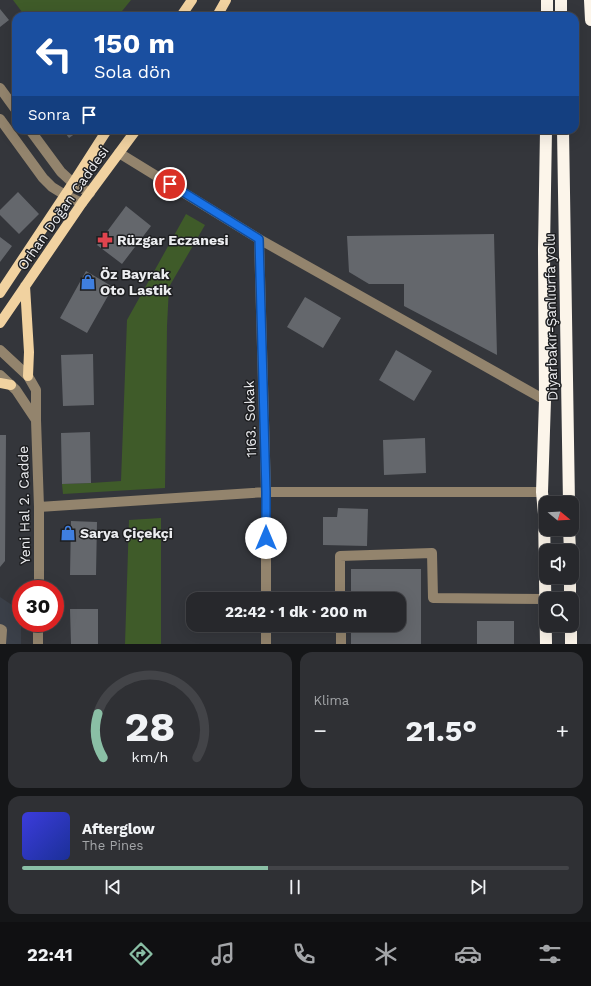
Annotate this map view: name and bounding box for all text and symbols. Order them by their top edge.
text: 150 m [94,27,175,60]
icon: left [28,28,80,80]
text: Sola dön [94,61,171,82]
icon: arrive [78,104,100,126]
text: Sonra [28,106,70,124]
street label: Orhan Doğan Caddesi [14,143,112,273]
pin [153,167,187,201]
icon: arrive [159,173,181,195]
pharmacy icon: Rüzgar Eczanesi [96,231,114,249]
place label: Rüzgar Eczanesi [117,232,229,248]
street label: Diyarbakır-Şanlıurfa yolu [542,233,560,401]
place label: Öz Bayrak Oto Lastik [100,266,172,298]
shop icon: Öz Bayrak Oto Lastik [79,273,97,291]
street label: 1163. Sokak [241,380,259,458]
street label: Yeni Hal 2. Cadde [15,445,33,565]
north arrow [539,496,579,536]
map controls [539,496,579,632]
position arrow [245,517,287,559]
shop icon: Sarya Çiçekçi [59,524,77,542]
place label: Sarya Çiçekçi [80,525,173,541]
button: sound [539,544,579,584]
speed limit sign: 30 [12,580,64,632]
button: search [539,592,579,632]
text: 22:42 · 1 dk · 200 m [225,603,367,621]
text: Klima [314,693,349,708]
text: 28 [124,702,175,751]
text: 21.5° [405,713,477,748]
text: − [314,718,327,743]
text: + [556,718,569,743]
text: km/h [131,749,168,765]
text: Afterglow [82,820,155,838]
text: The Pines [82,838,143,853]
icon: previous [102,876,124,898]
icon: pause [284,876,306,898]
icon: next [467,876,489,898]
icon: directions [127,940,155,968]
icon: music [209,940,237,968]
icon: phone [290,940,318,968]
icon: climate [372,940,400,968]
icon: car [454,940,482,968]
icon: filters [536,940,564,968]
text: 22:41 [27,944,73,965]

